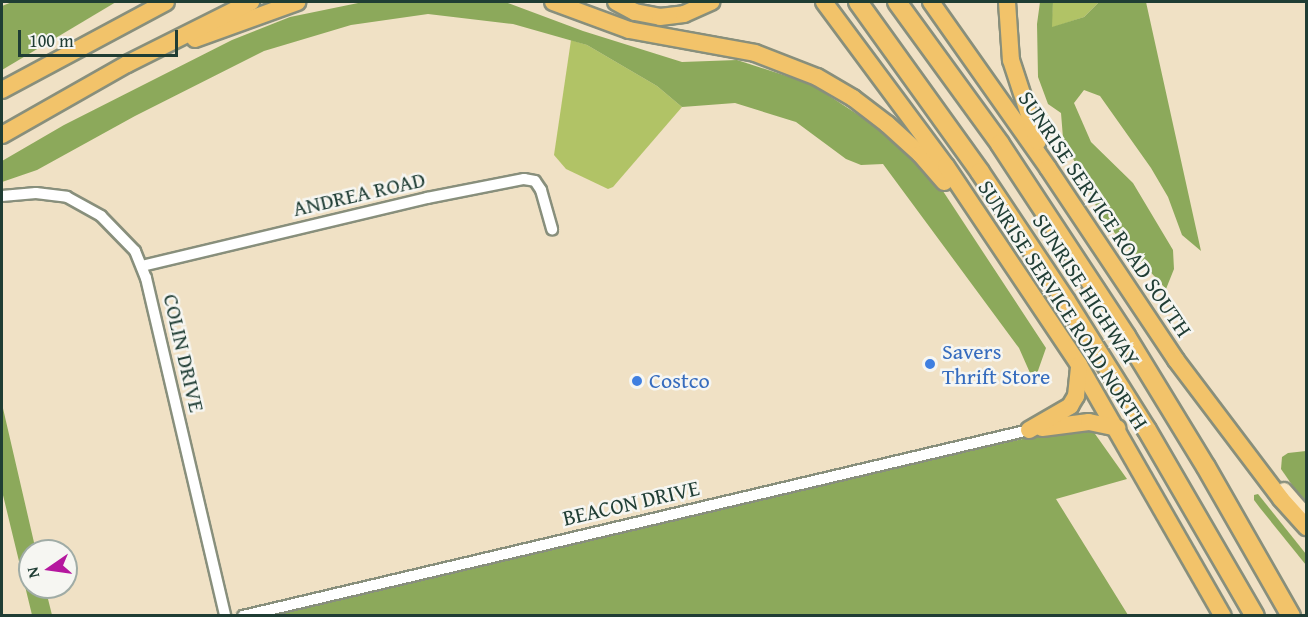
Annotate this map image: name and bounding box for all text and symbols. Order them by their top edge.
scale bar [21,18,182,56]
text: 100 m [29,27,74,54]
street label: SUNRISE SERVICE ROAD SOUTH [1013,86,1197,342]
street label: ANDREA ROAD [290,166,428,222]
street label: SUNRISE SERVICE ROAD NORTH [972,175,1154,435]
street label: SUNRISE HIGHWAY [1027,209,1145,371]
street label: COLIN DRIVE [158,291,210,415]
place label: Savers Thrift Store [942,338,1050,390]
marker: Savers Thrift Store [923,357,937,371]
place label: Costco [649,368,710,394]
marker: Costco [630,374,644,388]
street label: BEACON DRIVE [560,474,702,532]
north arrow [18,539,78,599]
text: N [20,565,45,581]

